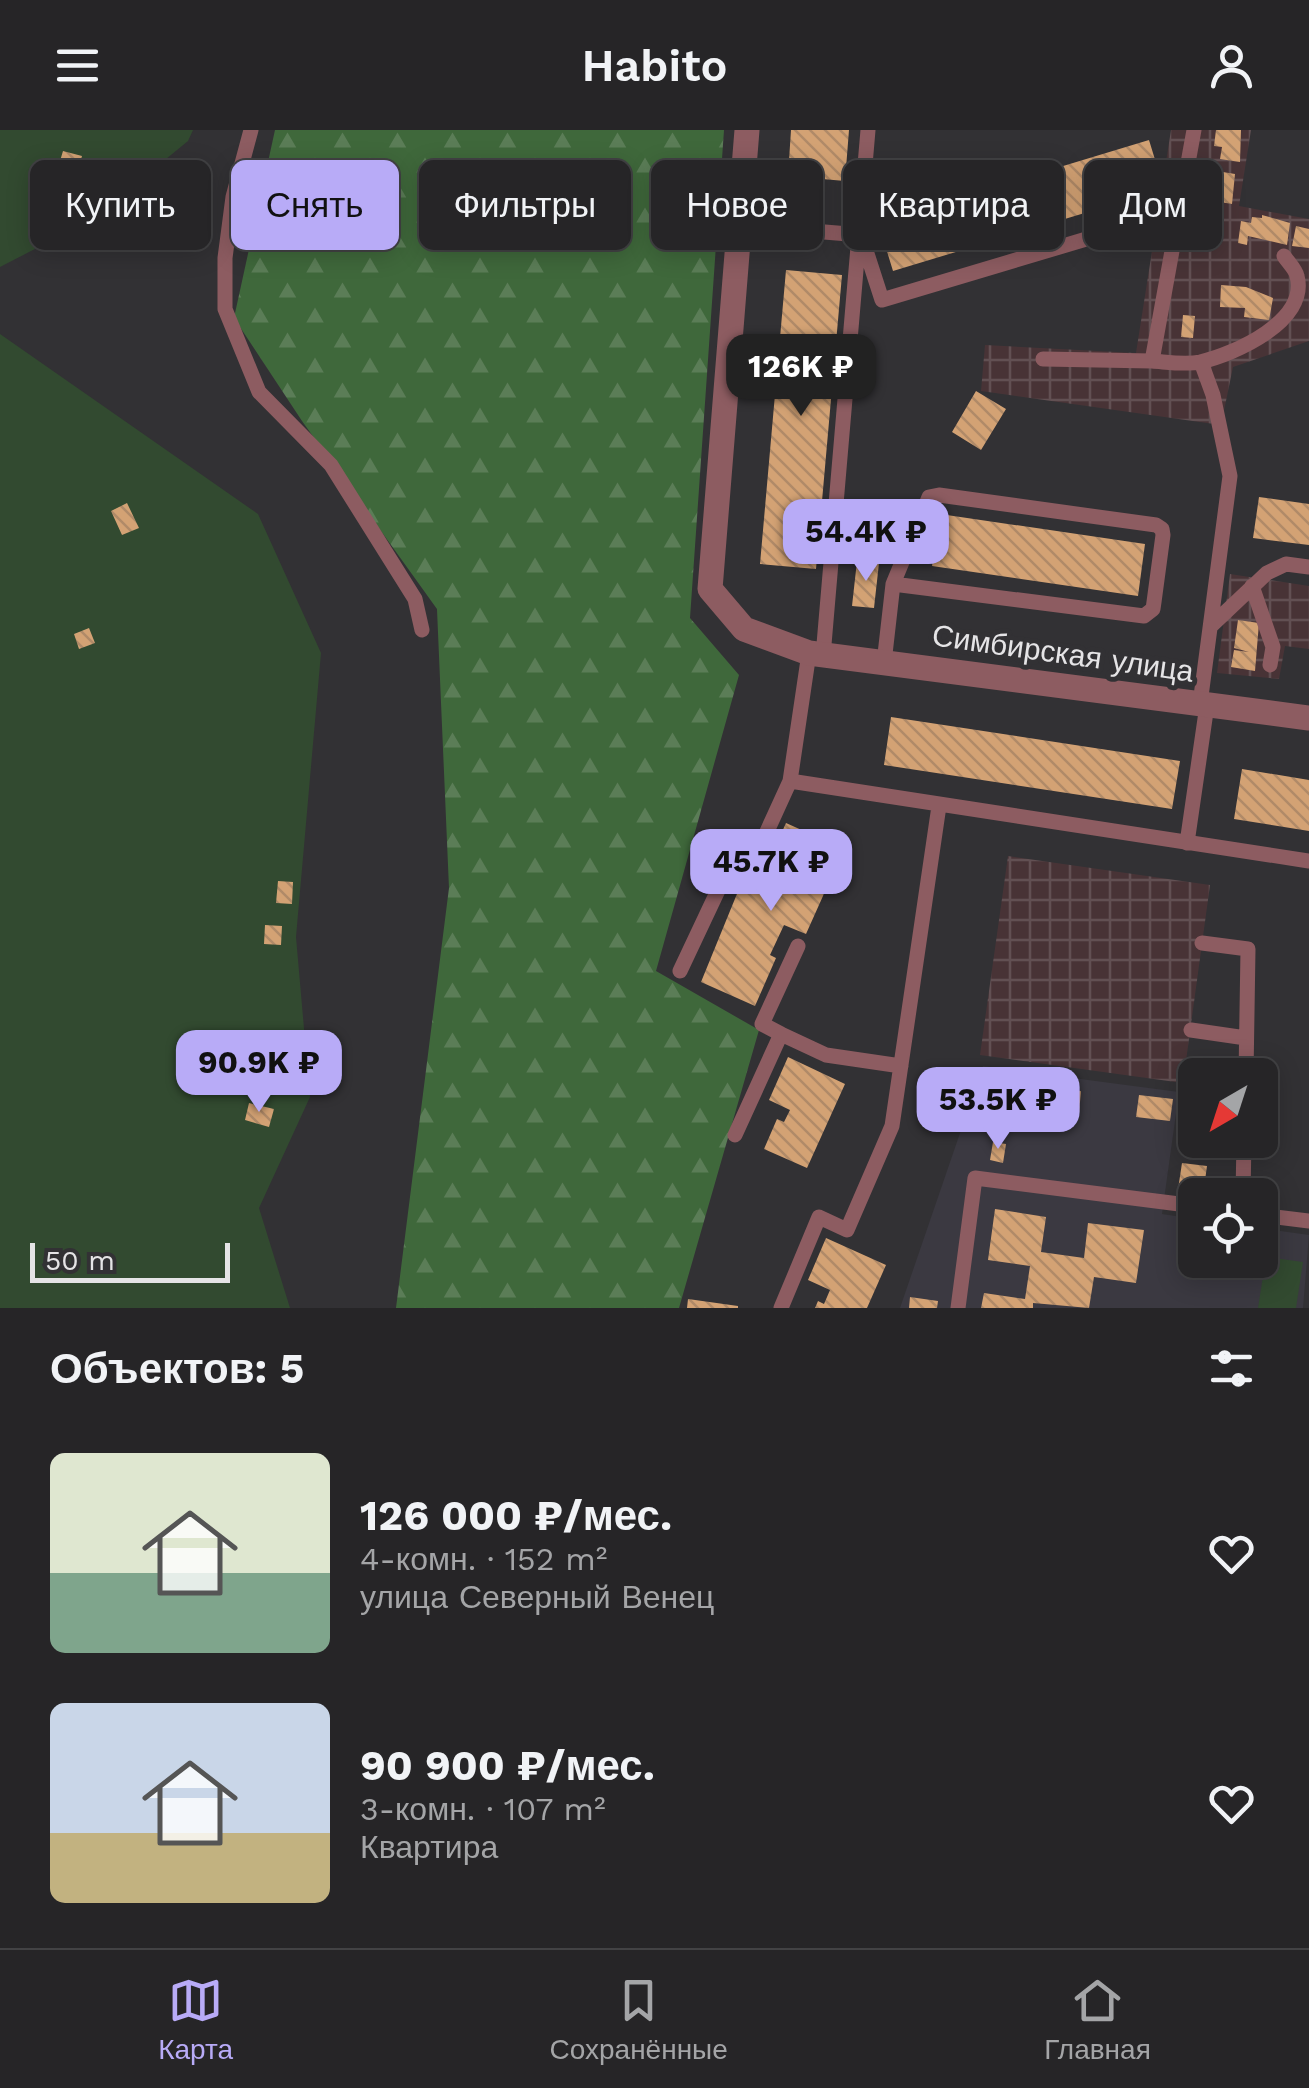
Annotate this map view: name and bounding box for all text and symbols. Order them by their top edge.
icon: menu [50,38,105,93]
icon: person [1204,38,1259,93]
text: Habito [581,39,728,92]
chip: Купить [30,160,211,250]
chip: Снять [231,160,399,250]
chip: Фильтры [419,160,631,250]
chip: Новое [651,160,823,250]
chip: Квартира [843,160,1064,250]
chip: Дом [1084,160,1222,250]
pin: 126K ₽ [720,334,882,419]
text: 126K ₽ [748,347,854,385]
pin: 54.4K ₽ [774,499,958,584]
text: 54.4K ₽ [805,512,927,550]
street label: Симбирская улица [930,617,1196,689]
pin: 45.7K ₽ [679,829,863,914]
text: 45.7K ₽ [712,842,830,880]
pin: 90.9K ₽ [167,1030,351,1115]
text: 90.9K ₽ [198,1043,320,1081]
north arrow [1178,1058,1278,1158]
map controls [1178,1058,1278,1278]
pin: 53.5K ₽ [906,1067,1090,1152]
text: 53.5K ₽ [939,1080,1057,1118]
button: locate [1178,1178,1278,1278]
scale bar [30,1238,230,1282]
text: 50 m [45,1244,115,1277]
icon: filters [1204,1341,1259,1396]
text: Объектов: 5 [50,1344,304,1393]
text: 126 000 ₽/мес. [360,1491,672,1540]
icon: home [130,1493,250,1613]
icon: heart [1204,1526,1259,1581]
text: 4-комн. · 152 m² [360,1540,607,1578]
text: улица Северный Венец [360,1578,714,1616]
text: 90 900 ₽/мес. [360,1741,655,1790]
icon: home [130,1743,250,1863]
icon: heart [1204,1776,1259,1831]
text: 3-комн. · 107 m² [360,1790,606,1828]
text: Квартира [360,1828,498,1866]
tab: Карта [158,1973,233,2066]
tab: Сохранённые [550,1973,728,2066]
tab: Главная [1044,1973,1151,2066]

